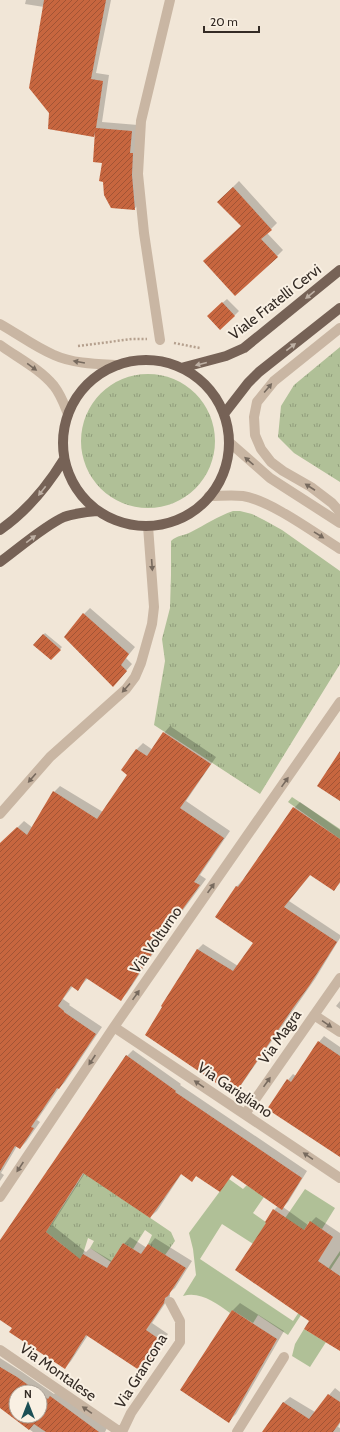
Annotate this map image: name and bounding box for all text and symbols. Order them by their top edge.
scale bar [204,8,259,34]
text: 20 m [210,14,238,29]
street label: Viale Fratelli Cervi [225,260,325,344]
one-way arrow [304,290,315,299]
one-way arrow [285,343,296,352]
one-way arrow [73,359,85,365]
one-way arrow [195,361,208,367]
one-way arrow [27,363,37,371]
one-way arrow [264,382,273,393]
one-way arrow [244,456,254,465]
one-way arrow [305,483,316,491]
one-way arrow [38,485,46,496]
one-way arrow [313,532,325,539]
one-way arrow [26,535,37,543]
one-way arrow [148,559,155,571]
one-way arrow [121,683,130,694]
one-way arrow [27,773,36,783]
one-way arrow [281,776,289,787]
one-way arrow [207,883,215,894]
street label: Via Volturno [126,903,186,977]
one-way arrow [132,990,140,1000]
street label: Via Magra [255,1006,306,1068]
one-way arrow [322,1020,332,1028]
one-way arrow [89,1054,96,1065]
street label: Via Garigliano [194,1058,276,1122]
one-way arrow [263,1077,271,1087]
one-way arrow [194,1080,205,1088]
one-way arrow [302,1152,313,1160]
one-way arrow [16,1162,24,1173]
street label: Via Grancona [111,1330,171,1412]
street label: Via Montalese [16,1339,100,1405]
north arrow [8,1384,48,1424]
text: N [24,1387,32,1401]
one-way arrow [82,1406,93,1414]

